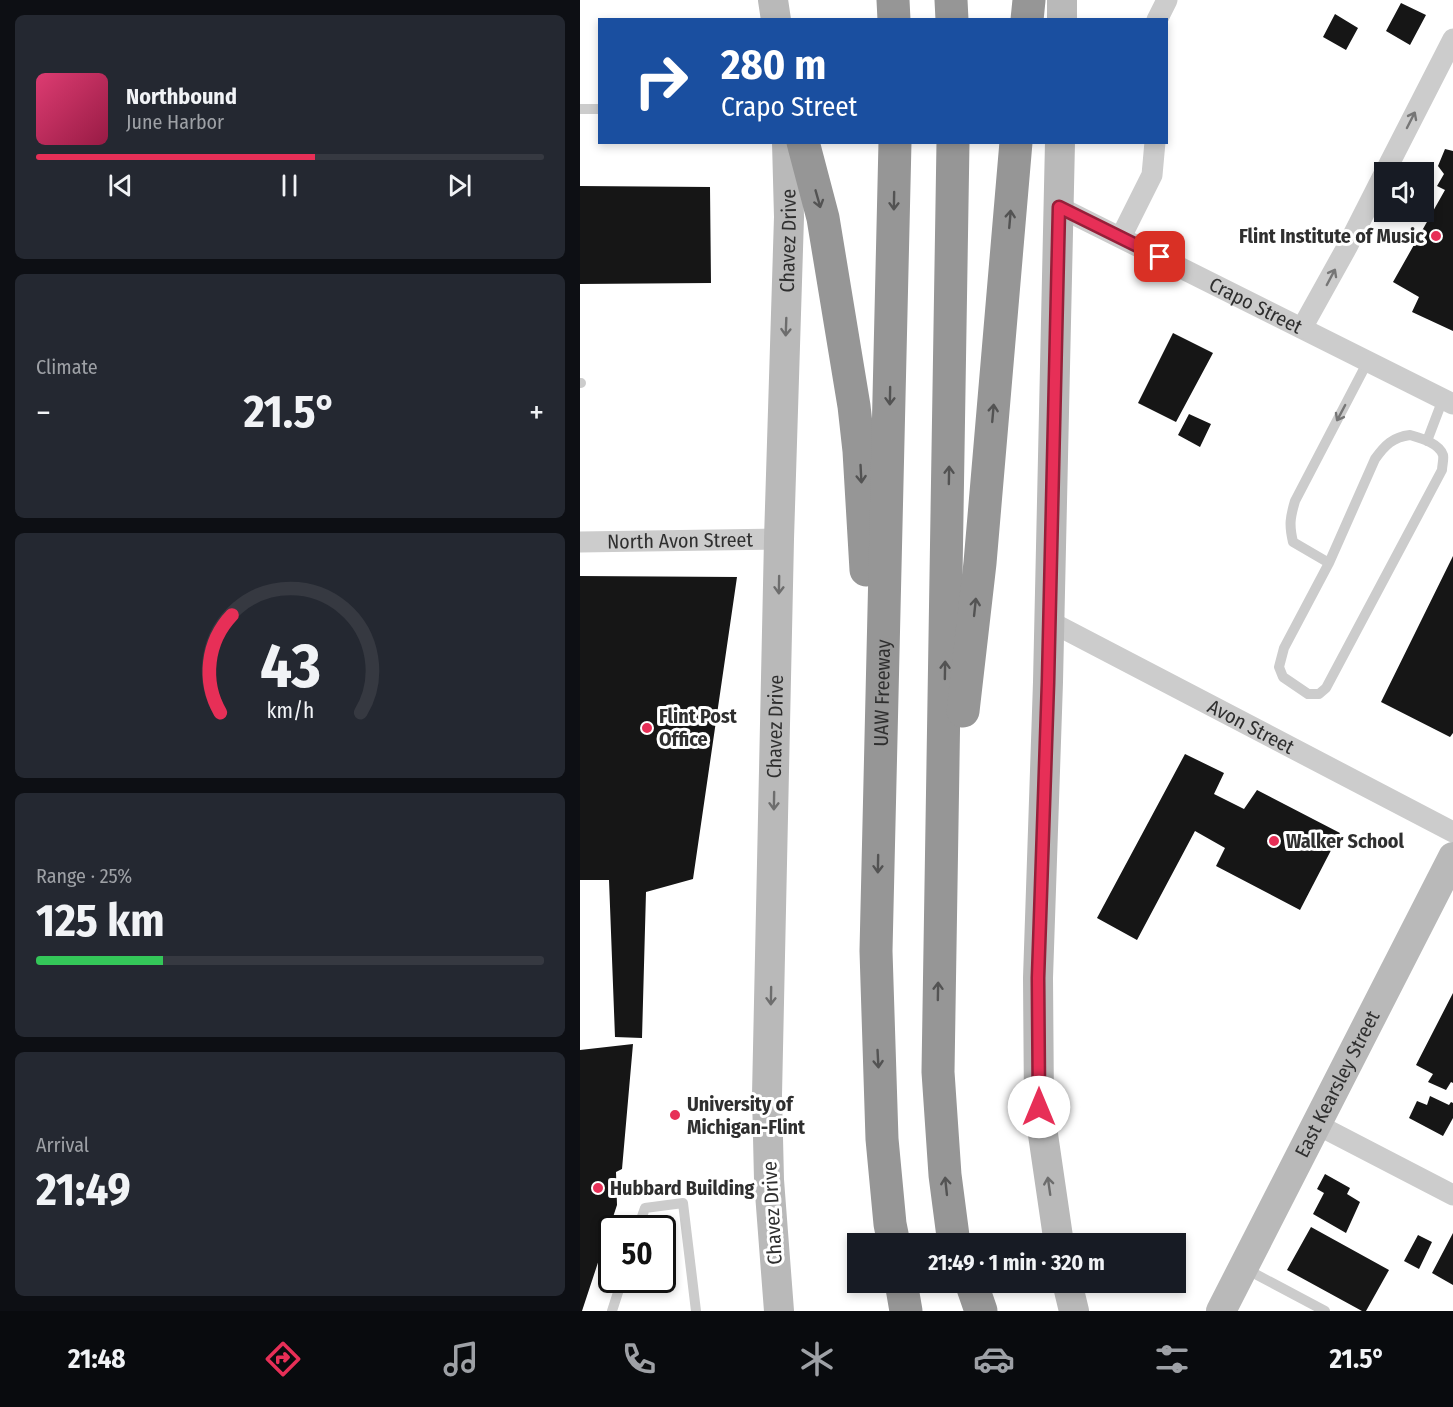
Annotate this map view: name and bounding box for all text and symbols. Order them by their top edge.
text: 280 m [721,40,826,90]
icon: right [622,42,700,120]
text: Northbound [126,83,237,110]
text: Crapo Street [721,91,857,123]
text: June Harbor [126,110,224,134]
one-way arrow [1406,112,1418,130]
map controls [1374,162,1434,222]
button: sound [1374,162,1434,222]
icon: previous [104,169,137,202]
icon: pause [273,169,306,202]
icon: next [443,169,476,202]
street label: Chavez Drive [775,189,801,293]
one-way arrow [813,189,824,208]
one-way arrow [888,190,900,210]
one-way arrow [1005,209,1016,229]
place label: Flint Institute of Music [1239,224,1424,248]
marker: Flint Institute of Music [1429,229,1443,243]
pin [1134,231,1185,282]
icon: arrive [1143,240,1176,273]
one-way arrow [1326,269,1337,287]
street label: Crapo Street [1205,272,1307,339]
one-way arrow [780,316,792,336]
text: Climate [36,355,98,379]
text: 21.5° [244,385,336,439]
one-way arrow [884,385,895,405]
text: − [36,393,51,433]
text: + [529,393,544,433]
one-way arrow [988,404,999,424]
one-way arrow [1335,404,1346,422]
one-way arrow [855,464,866,484]
one-way arrow [943,465,955,485]
street label: North Avon Street [607,527,754,554]
one-way arrow [773,574,784,594]
one-way arrow [970,598,981,618]
text: 43 [260,629,320,704]
street label: UAW Freeway [869,639,895,747]
one-way arrow [939,660,951,680]
street label: Chavez Drive [762,674,788,779]
street label: Avon Street [1204,694,1299,759]
text: km/h [266,698,314,724]
place label: Flint Post Office [659,704,738,751]
marker: Flint Post Office [640,721,654,735]
one-way arrow [769,790,780,810]
place label: Walker School [1286,829,1405,853]
marker: Walker School [1267,834,1281,848]
one-way arrow [872,853,884,873]
text: Range · 25% [36,864,132,888]
text: 125 km [36,894,165,948]
one-way arrow [933,981,944,1001]
one-way arrow [765,985,776,1005]
street label: East Kearsley Street [1290,1006,1385,1161]
one-way arrow [873,1048,884,1068]
position arrow [1007,1075,1071,1139]
place label: University of Michigan-Flint [687,1092,806,1139]
marker: University of Michigan-Flint [668,1108,682,1122]
text: Arrival [36,1133,89,1157]
street label: Chavez Drive [757,1161,787,1265]
text: 21:49 [36,1163,131,1217]
place label: Hubbard Building [610,1176,754,1200]
one-way arrow [941,1176,952,1196]
one-way arrow [1044,1176,1055,1196]
marker: Hubbard Building [591,1181,605,1195]
speed limit sign: 50 [598,1215,676,1293]
text: 21:49 · 1 min · 320 m [928,1249,1105,1276]
icon: directions [262,1338,304,1380]
icon: music [440,1338,482,1380]
icon: phone [618,1338,660,1380]
icon: climate [796,1338,838,1380]
icon: car [973,1338,1015,1380]
icon: filters [1151,1338,1193,1380]
text: 21:48 [68,1343,126,1375]
text: 21.5° [1329,1343,1385,1375]

